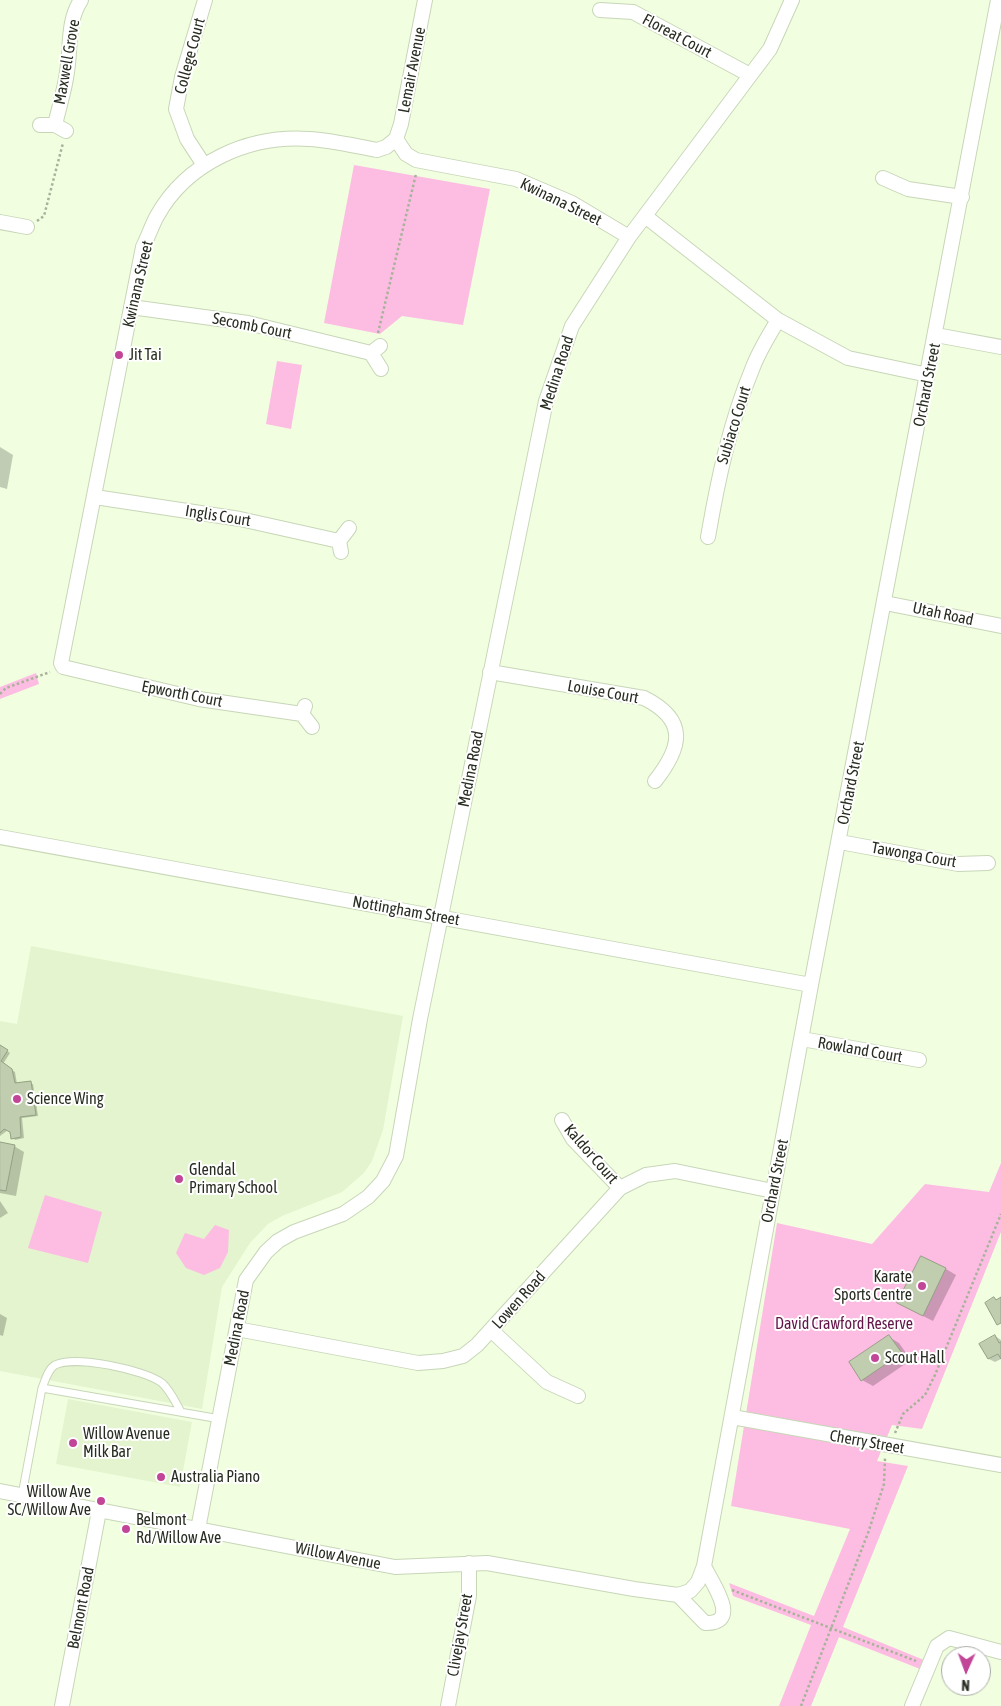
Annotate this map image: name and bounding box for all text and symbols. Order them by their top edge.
street label: Floreat Court [639,10,715,62]
street label: College Court [171,16,209,96]
street label: Maxwell Grove [50,18,84,106]
street label: Lemair Avenue [394,25,430,115]
street label: Kwinana Street [517,174,605,230]
street label: Kwinana Street [119,239,157,329]
street label: Secomb Court [211,309,293,343]
street label: Medina Road [536,333,578,413]
street label: Orchard Street [909,342,945,428]
place label: Jit Tai [129,345,162,365]
marker: Jit Tai [113,349,125,361]
street label: Subiaco Court [713,384,755,466]
street label: Inglis Court [184,501,252,531]
street label: Utah Road [911,598,975,630]
street label: Louise Court [566,676,640,708]
street label: Epworth Court [140,677,224,711]
street label: Medina Road [454,729,488,809]
street label: Orchard Street [833,740,869,826]
street label: Tawonga Court [870,838,958,872]
street label: Nottingham Street [351,892,461,930]
street label: Rowland Court [816,1033,904,1067]
place label: Science Wing [27,1089,104,1109]
marker: Science Wing [11,1093,23,1105]
street label: Kaldor Court [560,1120,622,1188]
street label: Orchard Street [757,1138,793,1224]
place label: Glendal Primary School [189,1160,277,1198]
marker: Glendal Primary School [173,1173,185,1185]
street label: Lowen Road [488,1267,550,1333]
place label: Karate Sports Centre [834,1267,912,1305]
marker: Karate Sports Centre [916,1280,928,1292]
street label: Medina Road [220,1288,254,1368]
park label: David Crawford Reserve [775,1314,913,1334]
place label: Scout Hall [885,1348,945,1368]
marker: Scout Hall [869,1352,881,1364]
place label: Willow Avenue Milk Bar [83,1424,170,1462]
street label: Cherry Street [828,1426,906,1458]
marker: Willow Avenue Milk Bar [67,1437,79,1449]
place label: Australia Piano [171,1467,260,1487]
marker: Australia Piano [155,1471,167,1483]
place label: Willow Ave SC/Willow Ave [7,1482,91,1520]
marker: Willow Ave SC/Willow Ave [95,1495,107,1507]
place label: Belmont Rd/Willow Ave [136,1510,221,1548]
marker: Belmont Rd/Willow Ave [120,1523,132,1535]
street label: Willow Avenue [293,1538,383,1574]
street label: Belmont Road [64,1565,98,1651]
street label: Clivejay Street [443,1592,477,1678]
north arrow [941,1646,991,1696]
text: N [961,1677,970,1693]

